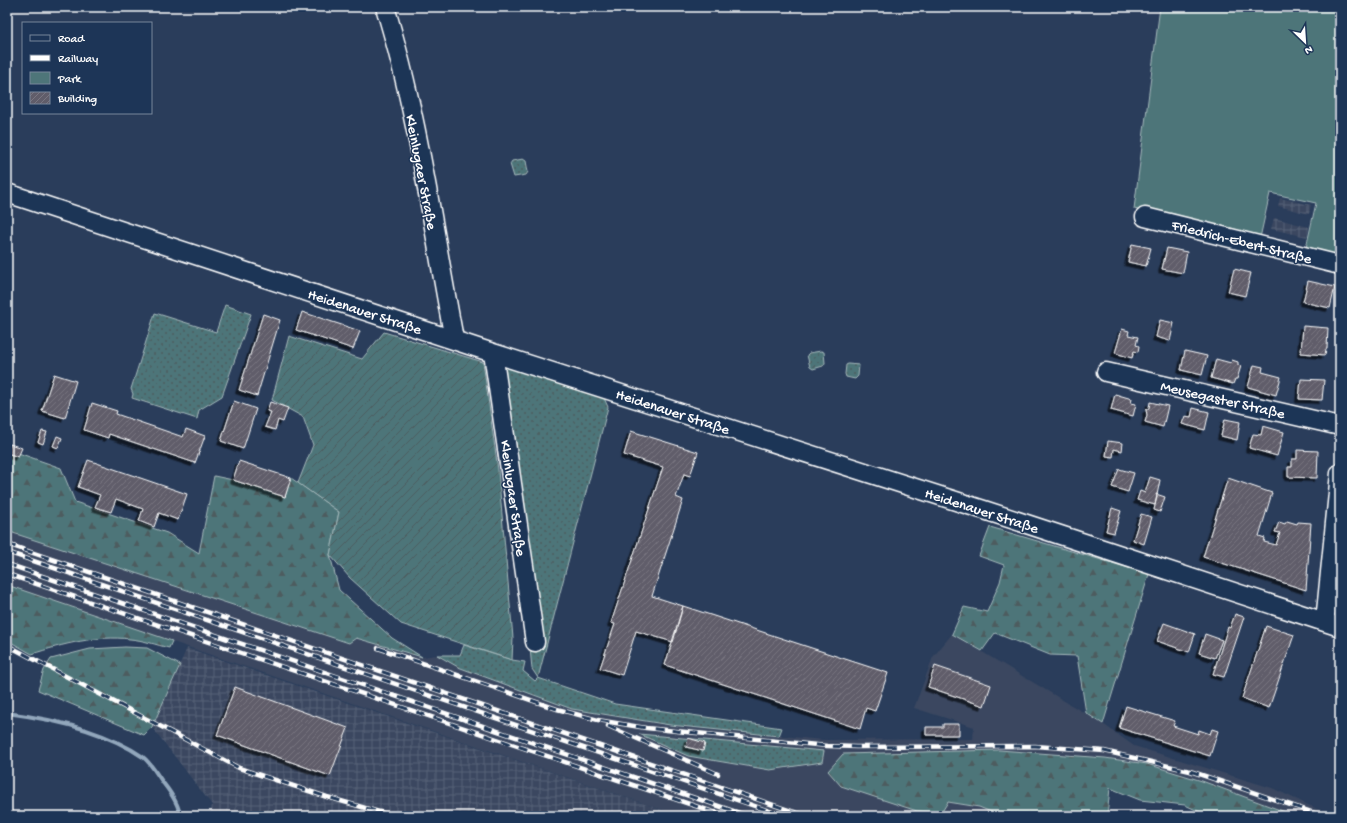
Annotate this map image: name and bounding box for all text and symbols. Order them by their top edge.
legend [22,22,152,114]
north arrow [1285,22,1325,62]
text: Road [58,33,85,47]
text: N [1303,42,1314,56]
text: Railway [58,53,98,67]
text: Park [57,73,83,87]
text: Building [57,93,97,107]
street label: Kleinlugaer Straße [400,113,440,232]
street label: Friedrich-Ebert-Straße [1169,217,1314,269]
street label: Heidenauer Straße [305,286,424,340]
street label: Meusegaster Straße [1159,378,1287,424]
street label: Heidenauer Straße [613,386,732,440]
street label: Kleinlugaer Straße [495,439,529,558]
street label: Heidenauer Straße [922,485,1041,539]

